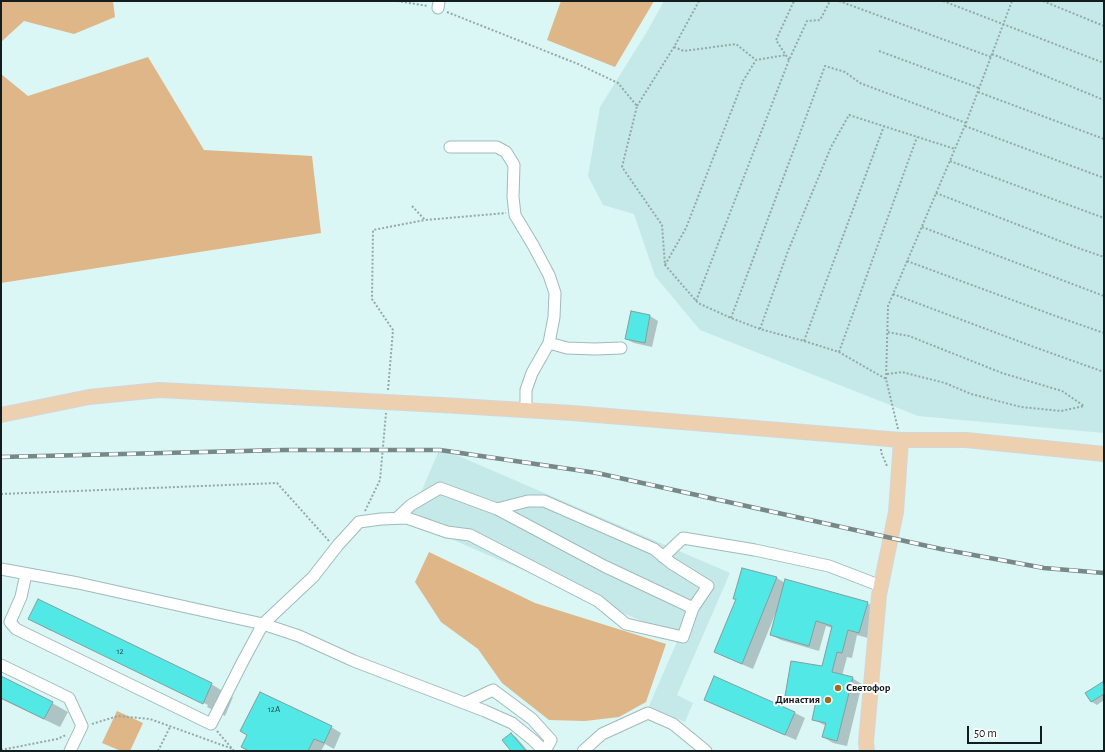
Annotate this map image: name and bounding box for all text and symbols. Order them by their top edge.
house number: 12 [116,646,124,656]
place label: Светофор [846,681,890,695]
marker: Светофор [833,683,843,693]
place label: Династия [775,693,820,707]
marker: Династия [823,695,833,705]
house number: 12А [268,704,280,714]
scale bar [969,718,1044,744]
text: 50 m [974,727,997,739]

